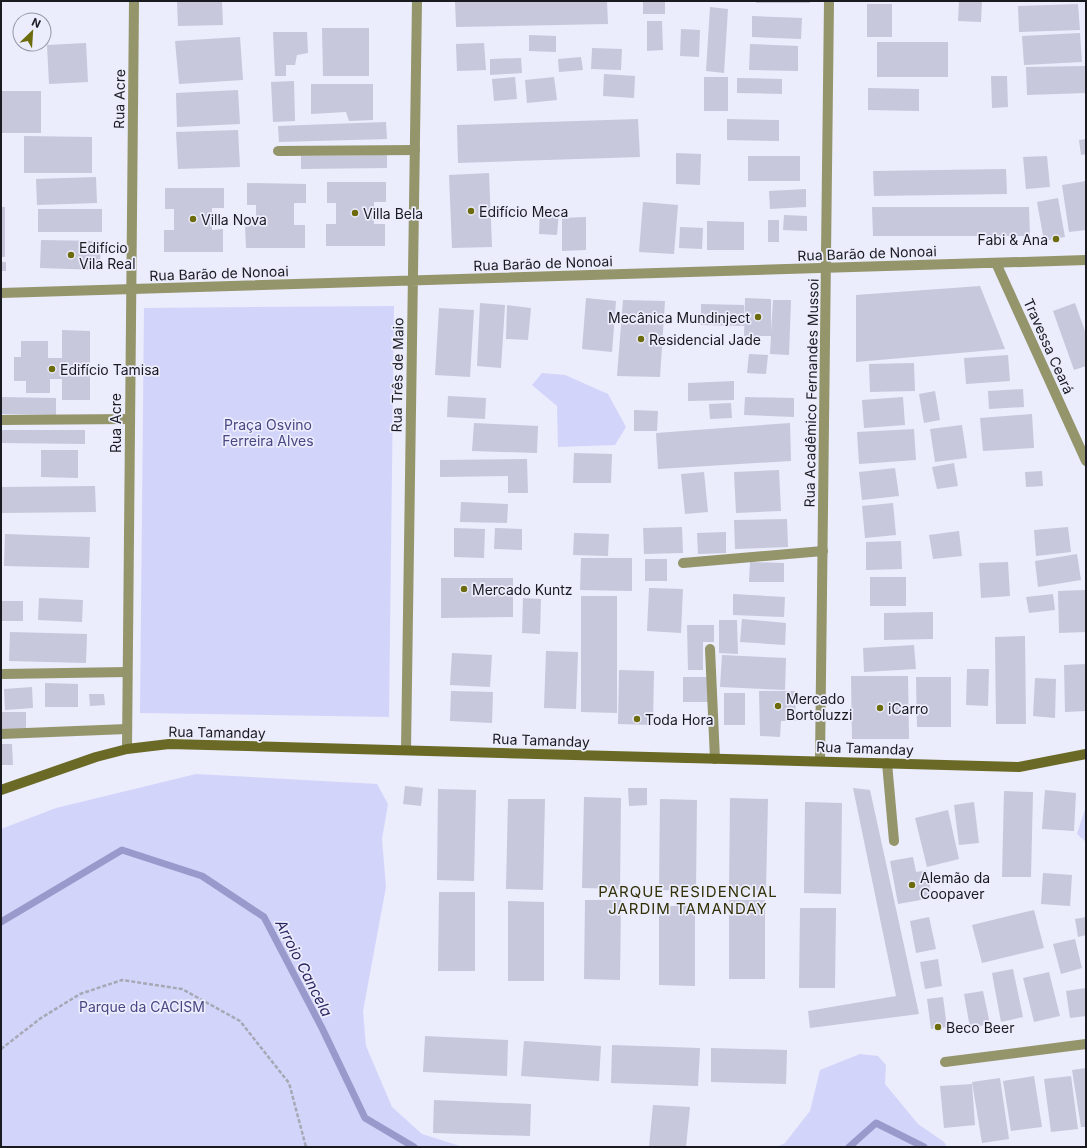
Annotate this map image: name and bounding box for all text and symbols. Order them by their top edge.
north arrow [12,12,52,52]
text: N [29,15,43,31]
street label: Rua Acre [110,69,128,129]
place label: Edifício Meca [479,203,568,220]
place label: Villa Bela [363,205,423,222]
marker: Edifício Meca [466,206,476,216]
marker: Villa Bela [350,208,360,218]
place label: Villa Nova [201,211,267,228]
marker: Villa Nova [188,214,198,224]
place label: Fabi & Ana [978,231,1048,248]
marker: Fabi & Ana [1051,234,1061,244]
place label: Edifício Vila Real [79,239,136,272]
street label: Rua Barão de Nonoai [797,242,937,264]
marker: Edifício Vila Real [66,250,76,260]
street label: Rua Barão de Nonoai [473,252,613,274]
street label: Rua Barão de Nonoai [149,262,289,284]
street label: Rua Acadêmico Fernandes Mussoi [801,278,821,508]
street label: Travessa Ceará [1020,295,1078,397]
place label: Mecânica Mundinject [608,309,750,326]
marker: Mecânica Mundinject [753,312,763,322]
street label: Rua Três de Maio [387,317,407,433]
place label: Residencial Jade [649,331,761,348]
marker: Residencial Jade [636,334,646,344]
place label: Edifício Tamisa [60,361,159,378]
marker: Edifício Tamisa [47,364,57,374]
street label: Rua Acre [107,393,124,453]
park label: Praça Osvino Ferreira Alves [222,416,314,449]
place label: Mercado Kuntz [472,581,573,598]
marker: Mercado Kuntz [459,584,469,594]
place label: Mercado Bortoluzzi [786,690,852,723]
place label: iCarro [888,700,928,717]
marker: Mercado Bortoluzzi [773,701,783,711]
marker: iCarro [875,703,885,713]
place label: Toda Hora [645,711,714,728]
marker: Toda Hora [632,714,642,724]
street label: Rua Tamanday [168,723,266,741]
street label: Rua Tamanday [492,730,590,750]
street label: Rua Tamanday [816,738,914,758]
place label: Alemão da Coopaver [920,869,990,902]
marker: Alemão da Coopaver [907,880,917,890]
district label: PARQUE RESIDENCIAL JARDIM TAMANDAY [598,882,778,918]
water label: Arroio Cancela [271,915,337,1020]
park label: Parque da CACISM [79,998,205,1015]
place label: Beco Beer [946,1019,1014,1036]
marker: Beco Beer [933,1022,943,1032]

